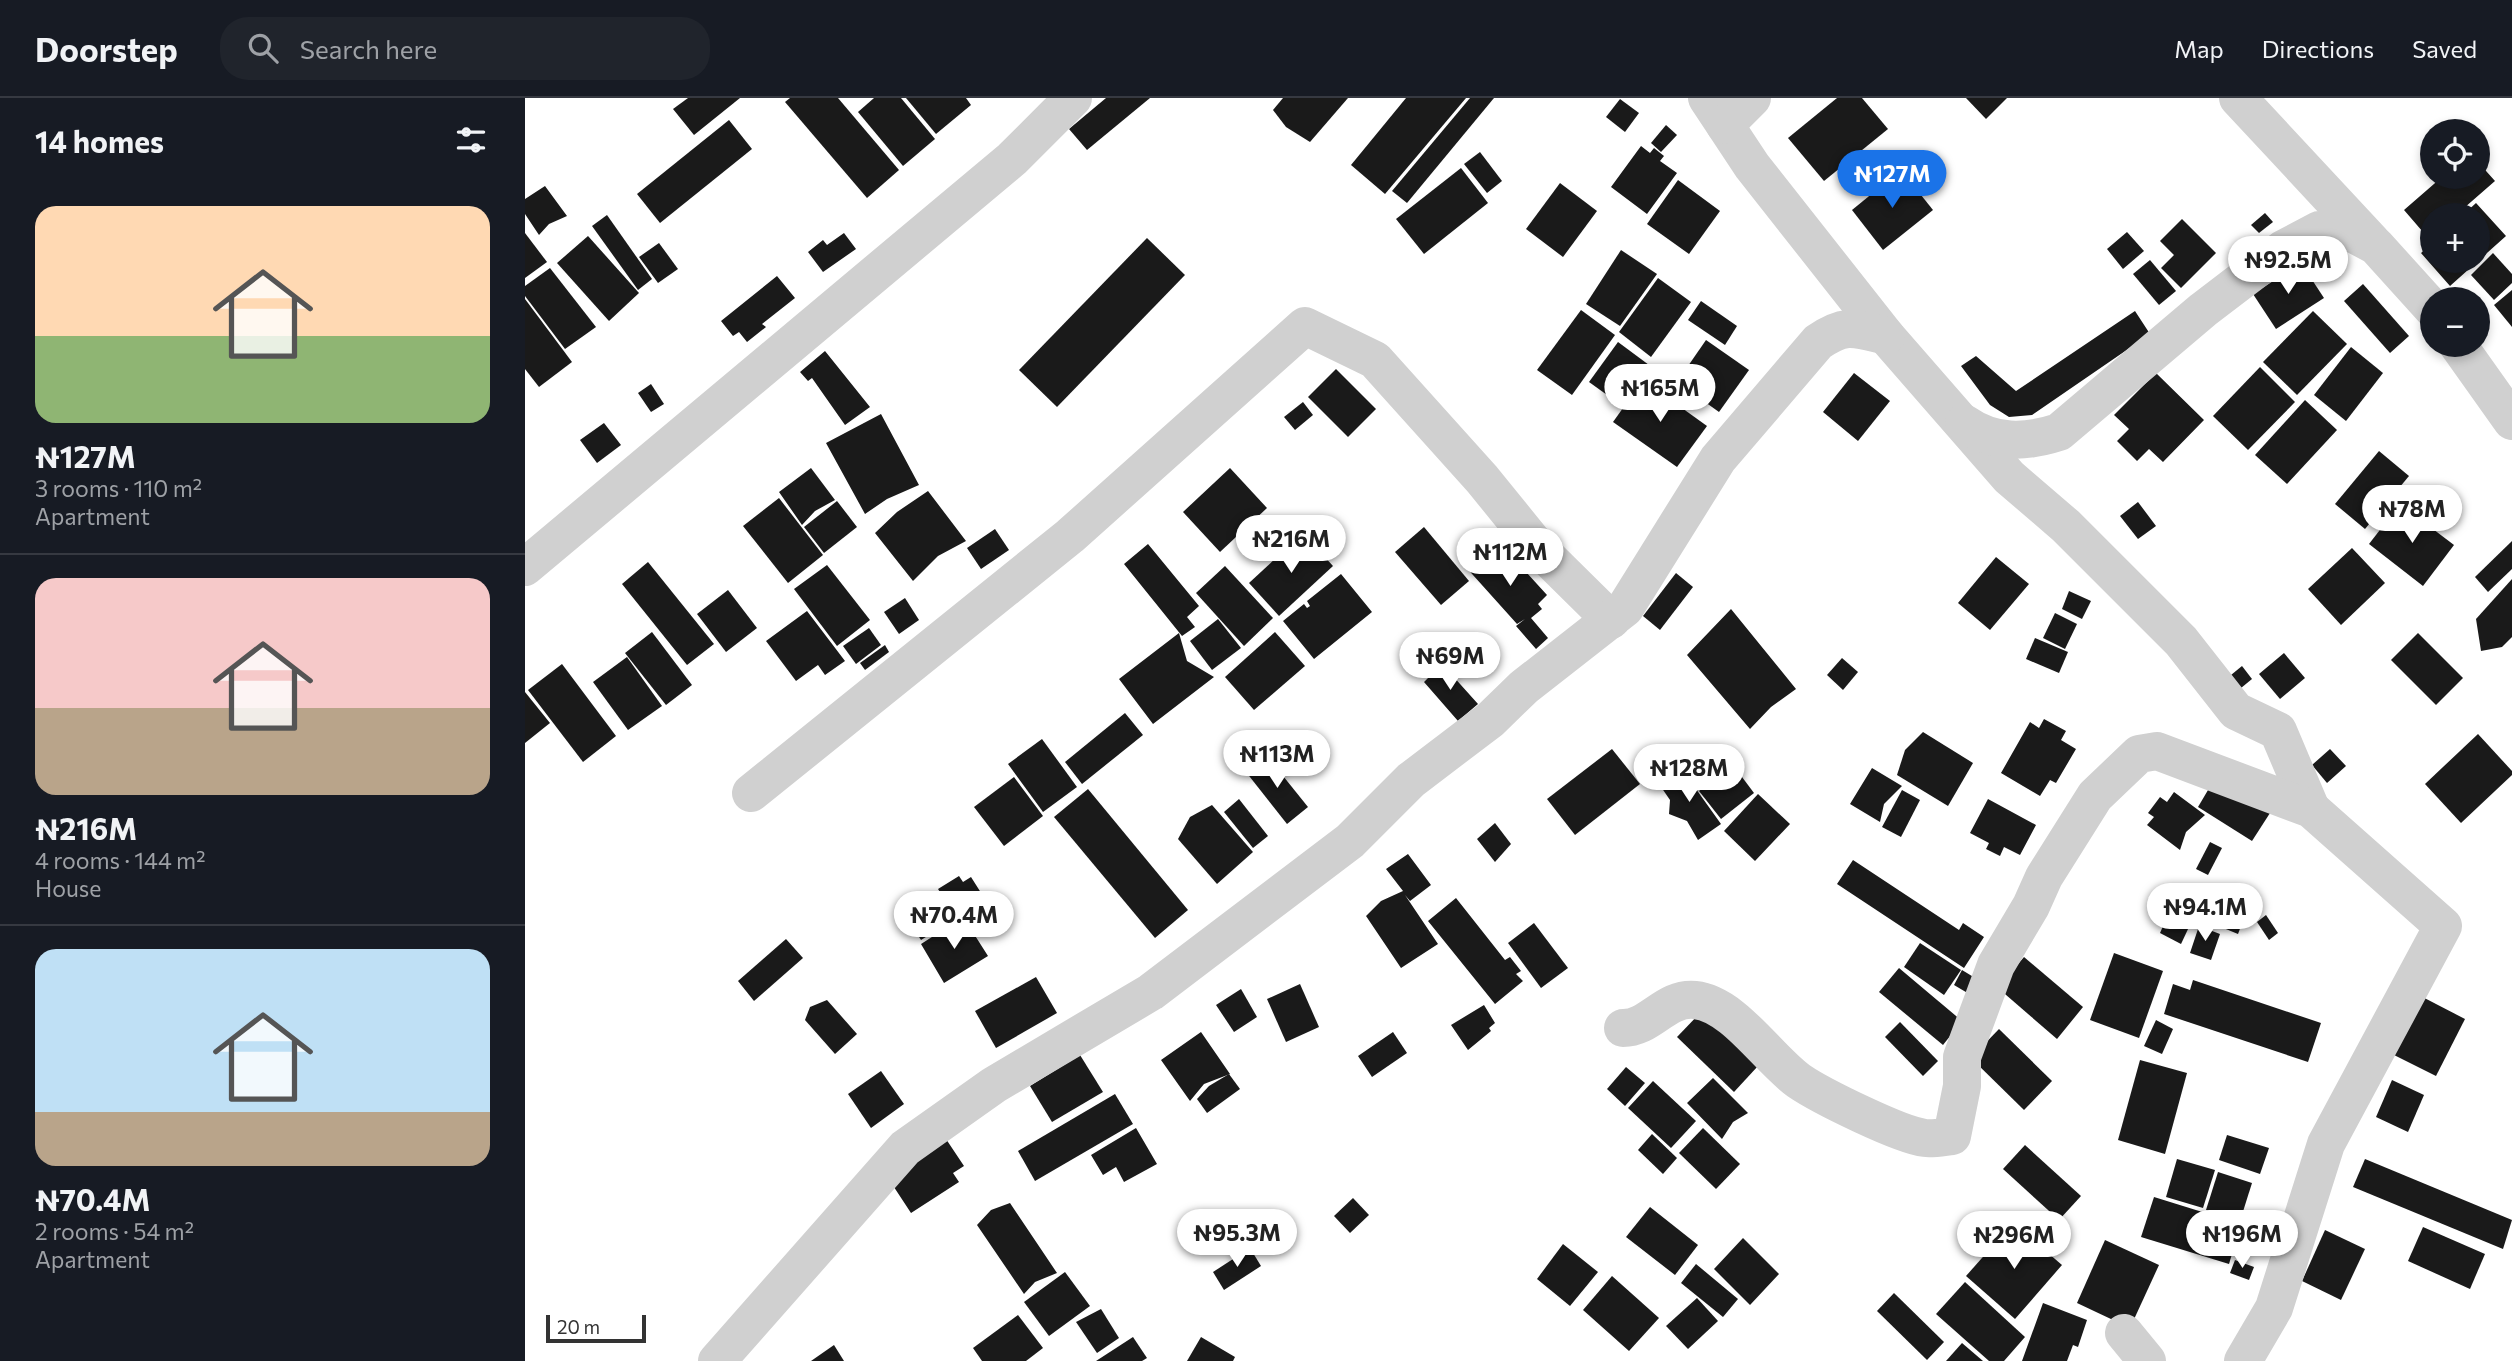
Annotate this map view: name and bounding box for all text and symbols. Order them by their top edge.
search box [220,17,710,80]
text: Doorstep [35,28,178,69]
icon: search [244,29,282,67]
text: Search here [300,33,437,64]
text: Map [2174,34,2224,63]
text: Directions [2262,34,2374,63]
text: Saved [2412,34,2477,63]
map controls [2420,119,2490,357]
button: locate [2420,119,2490,189]
icon: filters [452,121,490,159]
text: 14 homes [35,122,164,159]
pin: ₦127M [1843,150,1941,210]
text: ₦127M [1853,159,1931,187]
button: + [2420,203,2490,273]
pin: ₦92.5M [2231,236,2345,296]
text: ₦92.5M [2244,245,2332,273]
icon: home [200,251,326,377]
button: − [2420,287,2490,357]
pin: ₦165M [1611,364,1709,424]
text: ₦165M [1620,373,1700,401]
text: ₦127M [35,437,136,474]
text: 3 rooms · 110 m² [35,474,202,502]
pin: ₦78M [2371,486,2453,545]
text: ₦78M [2378,494,2446,522]
text: Apartment [35,502,150,530]
pin: ₦216M [1242,516,1340,575]
text: ₦216M [1252,524,1330,552]
pin: ₦112M [1461,528,1559,588]
text: ₦112M [1472,537,1548,565]
icon: home [200,623,326,749]
pin: ₦69M [1409,632,1491,692]
text: ₦69M [1415,641,1485,669]
pin: ₦113M [1228,730,1326,790]
text: ₦113M [1239,739,1315,767]
pin: ₦128M [1640,744,1738,804]
text: ₦128M [1650,753,1728,781]
text: ₦216M [35,809,137,846]
text: 4 rooms · 144 m² [35,846,205,874]
text: House [35,874,101,902]
pin: ₦94.1M [2148,884,2262,943]
pin: ₦70.4M [897,892,1011,951]
text: ₦94.1M [2163,892,2247,920]
text: ₦70.4M [910,900,998,928]
icon: home [200,994,326,1120]
text: ₦70.4M [35,1180,150,1217]
pin: ₦95.3M [1180,1210,1294,1269]
pin: ₦196M [2193,1210,2291,1270]
pin: ₦296M [1965,1212,2063,1271]
text: 2 rooms · 54 m² [35,1217,194,1245]
text: ₦95.3M [1193,1218,1281,1246]
text: ₦196M [2202,1219,2282,1247]
text: ₦296M [1973,1220,2055,1248]
text: Apartment [35,1245,150,1273]
scale bar [546,1312,646,1344]
text: 20 m [557,1315,600,1338]

